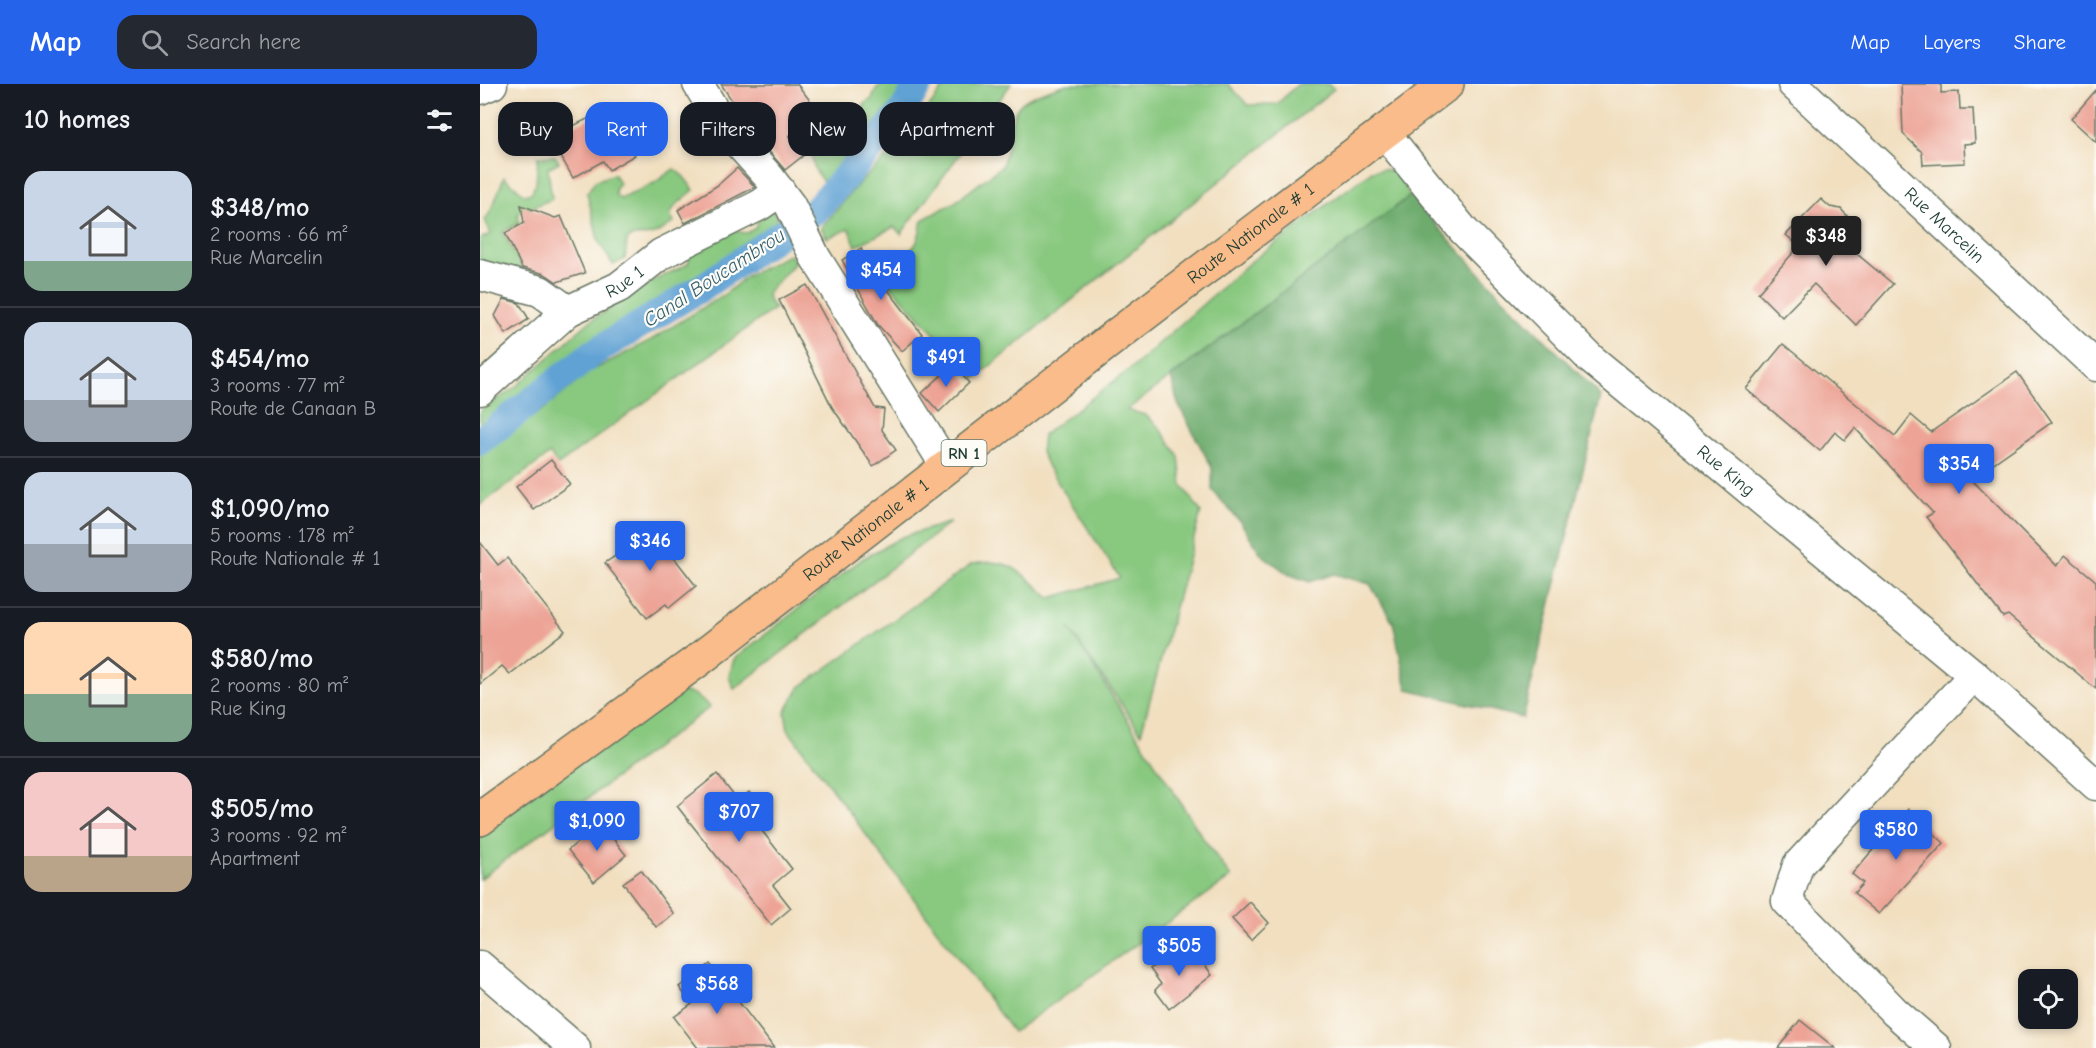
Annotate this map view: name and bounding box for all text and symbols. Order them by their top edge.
search box [117,15,537,69]
text: Map [30,26,81,58]
icon: search [138,26,171,59]
text: Search here [186,29,301,55]
text: Map [1851,30,1890,54]
text: Layers [1923,30,1981,54]
text: Share [2014,30,2066,54]
chip: Buy [498,102,573,156]
chip: Rent [585,102,668,156]
chip: Filters [680,102,776,156]
chip: New [788,102,867,156]
chip: Apartment [879,102,1015,156]
icon: filters [423,104,456,137]
text: 10 homes [24,105,130,135]
street label: Route Nationale # 1 [1183,179,1318,289]
street label: Rue Marcelin [1900,183,1989,268]
text: $348/mo [210,193,310,223]
icon: home [72,195,144,267]
pin: $348 [1790,216,1862,267]
text: 2 rooms · 66 m² [210,223,348,246]
water label: Canal Boucambrou [639,223,789,332]
text: $348 [1805,224,1847,247]
text: Rue Marcelin [210,246,323,269]
pin: $454 [845,250,917,301]
text: $454 [860,258,902,281]
street label: Rue 1 [602,262,648,303]
pin: $491 [910,337,982,388]
text: $454/mo [210,344,309,374]
text: $491 [926,345,966,368]
icon: home [72,346,144,418]
text: 3 rooms · 77 m² [210,374,344,397]
text: Route de Canaan B [210,397,376,420]
road number: RN 1 [942,440,986,466]
street label: Rue King [1692,441,1759,501]
pin: $354 [1923,444,1995,495]
text: $354 [1938,452,1980,475]
street label: Route Nationale # 1 [799,475,933,586]
text: $1,090/mo [210,494,330,524]
icon: home [72,496,144,568]
pin: $346 [614,521,686,572]
text: 5 rooms · 178 m² [210,524,354,547]
text: $346 [629,529,671,552]
text: Route Nationale # 1 [210,547,381,570]
text: $580/mo [210,644,313,674]
icon: home [72,646,144,718]
text: 2 rooms · 80 m² [210,674,348,697]
text: Rue King [210,697,286,720]
pin: $707 [703,792,775,843]
text: $505/mo [210,794,314,824]
icon: home [72,796,144,868]
text: $707 [718,800,760,823]
pin: $1,090 [548,801,646,852]
text: $1,090 [568,809,626,832]
pin: $580 [1860,810,1932,861]
text: $580 [1874,818,1918,841]
text: 3 rooms · 92 m² [210,824,347,847]
text: Apartment [210,847,300,870]
pin: $505 [1143,926,1215,977]
text: $505 [1157,934,1201,957]
pin: $568 [681,964,753,1015]
map controls [2018,969,2078,1029]
button: locate [2018,969,2078,1029]
text: $568 [695,972,739,995]

